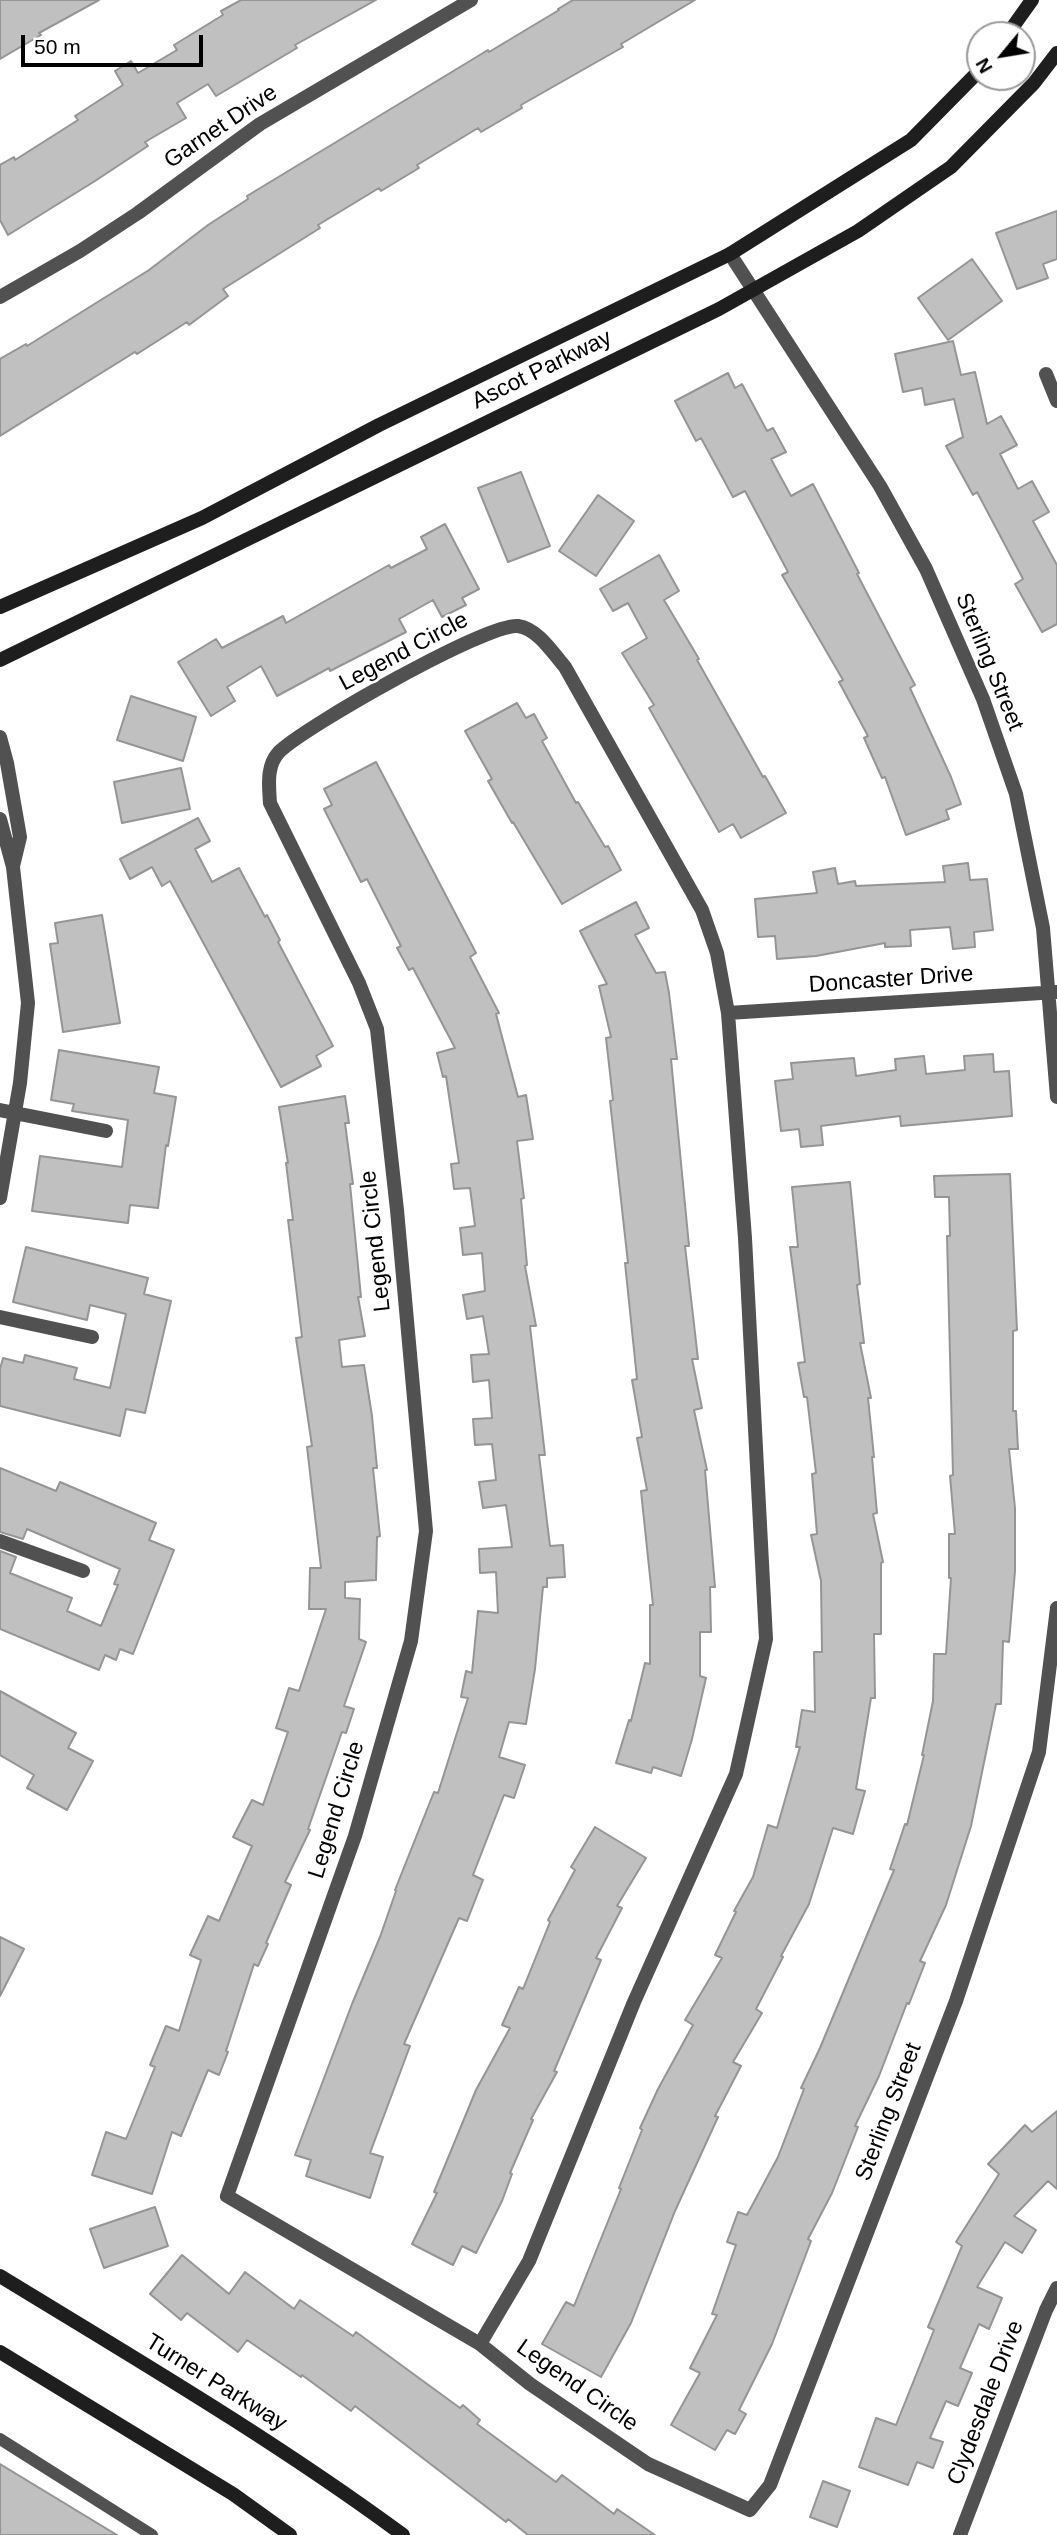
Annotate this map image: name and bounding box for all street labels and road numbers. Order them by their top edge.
street label: Garnet Drive [159,79,283,175]
street label: Ascot Parkway [468,324,616,416]
street label: Sterling Street [949,589,1029,735]
street label: Legend Circle [335,607,473,697]
street label: Doncaster Drive [808,960,974,1000]
street label: Legend Circle [355,1169,397,1313]
street label: Legend Circle [303,1738,371,1882]
street label: Sterling Street [850,2039,928,2185]
street label: Clydesdale Drive [942,2317,1030,2489]
street label: Turner Parkway [140,2329,292,2437]
street label: Legend Circle [511,2334,643,2438]

